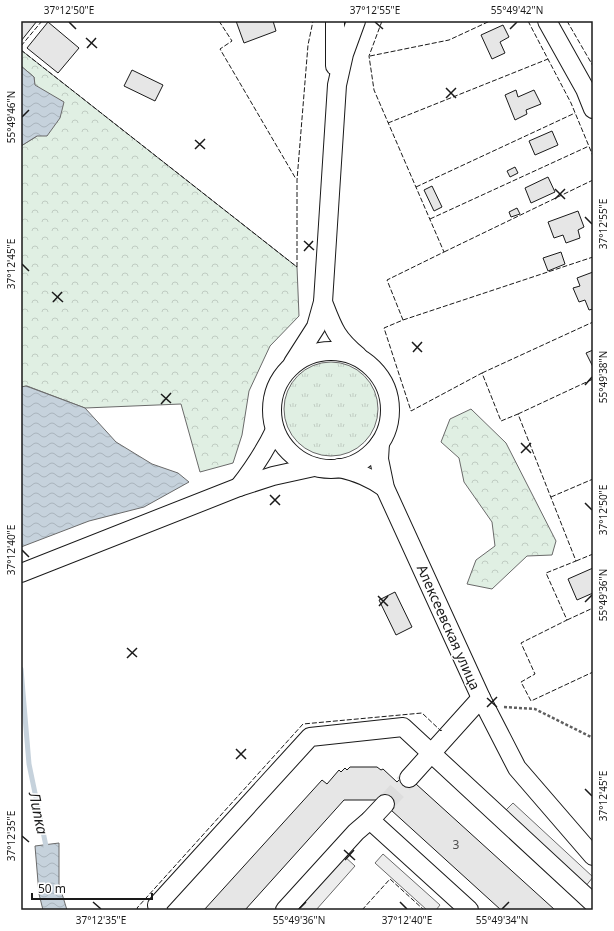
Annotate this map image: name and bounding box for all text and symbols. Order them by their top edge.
text: 37°12'50"E [44,3,94,17]
text: 37°12'55"E [350,3,400,17]
text: 55°49'42"N [491,3,543,17]
text: 55°49'46"N [4,91,18,143]
text: 37°12'55"E [596,199,610,249]
text: 37°12'45"E [4,239,18,289]
text: 55°49'38"N [596,351,610,403]
text: 37°12'50"E [596,485,610,535]
text: 37°12'40"E [4,525,18,575]
street label: Алексеевская улица [413,561,485,693]
text: 55°49'36"N [596,569,610,621]
text: 37°12'45"E [596,771,610,821]
water label: Липка [25,789,53,837]
text: 37°12'35"E [4,811,18,861]
house number: 3 [453,836,460,853]
scale bar [32,875,152,901]
text: 50 m [38,880,66,897]
text: 37°12'35"E [76,913,126,927]
text: 55°49'36"N [273,913,325,927]
text: 37°12'40"E [382,913,432,927]
text: 55°49'34"N [476,913,528,927]

